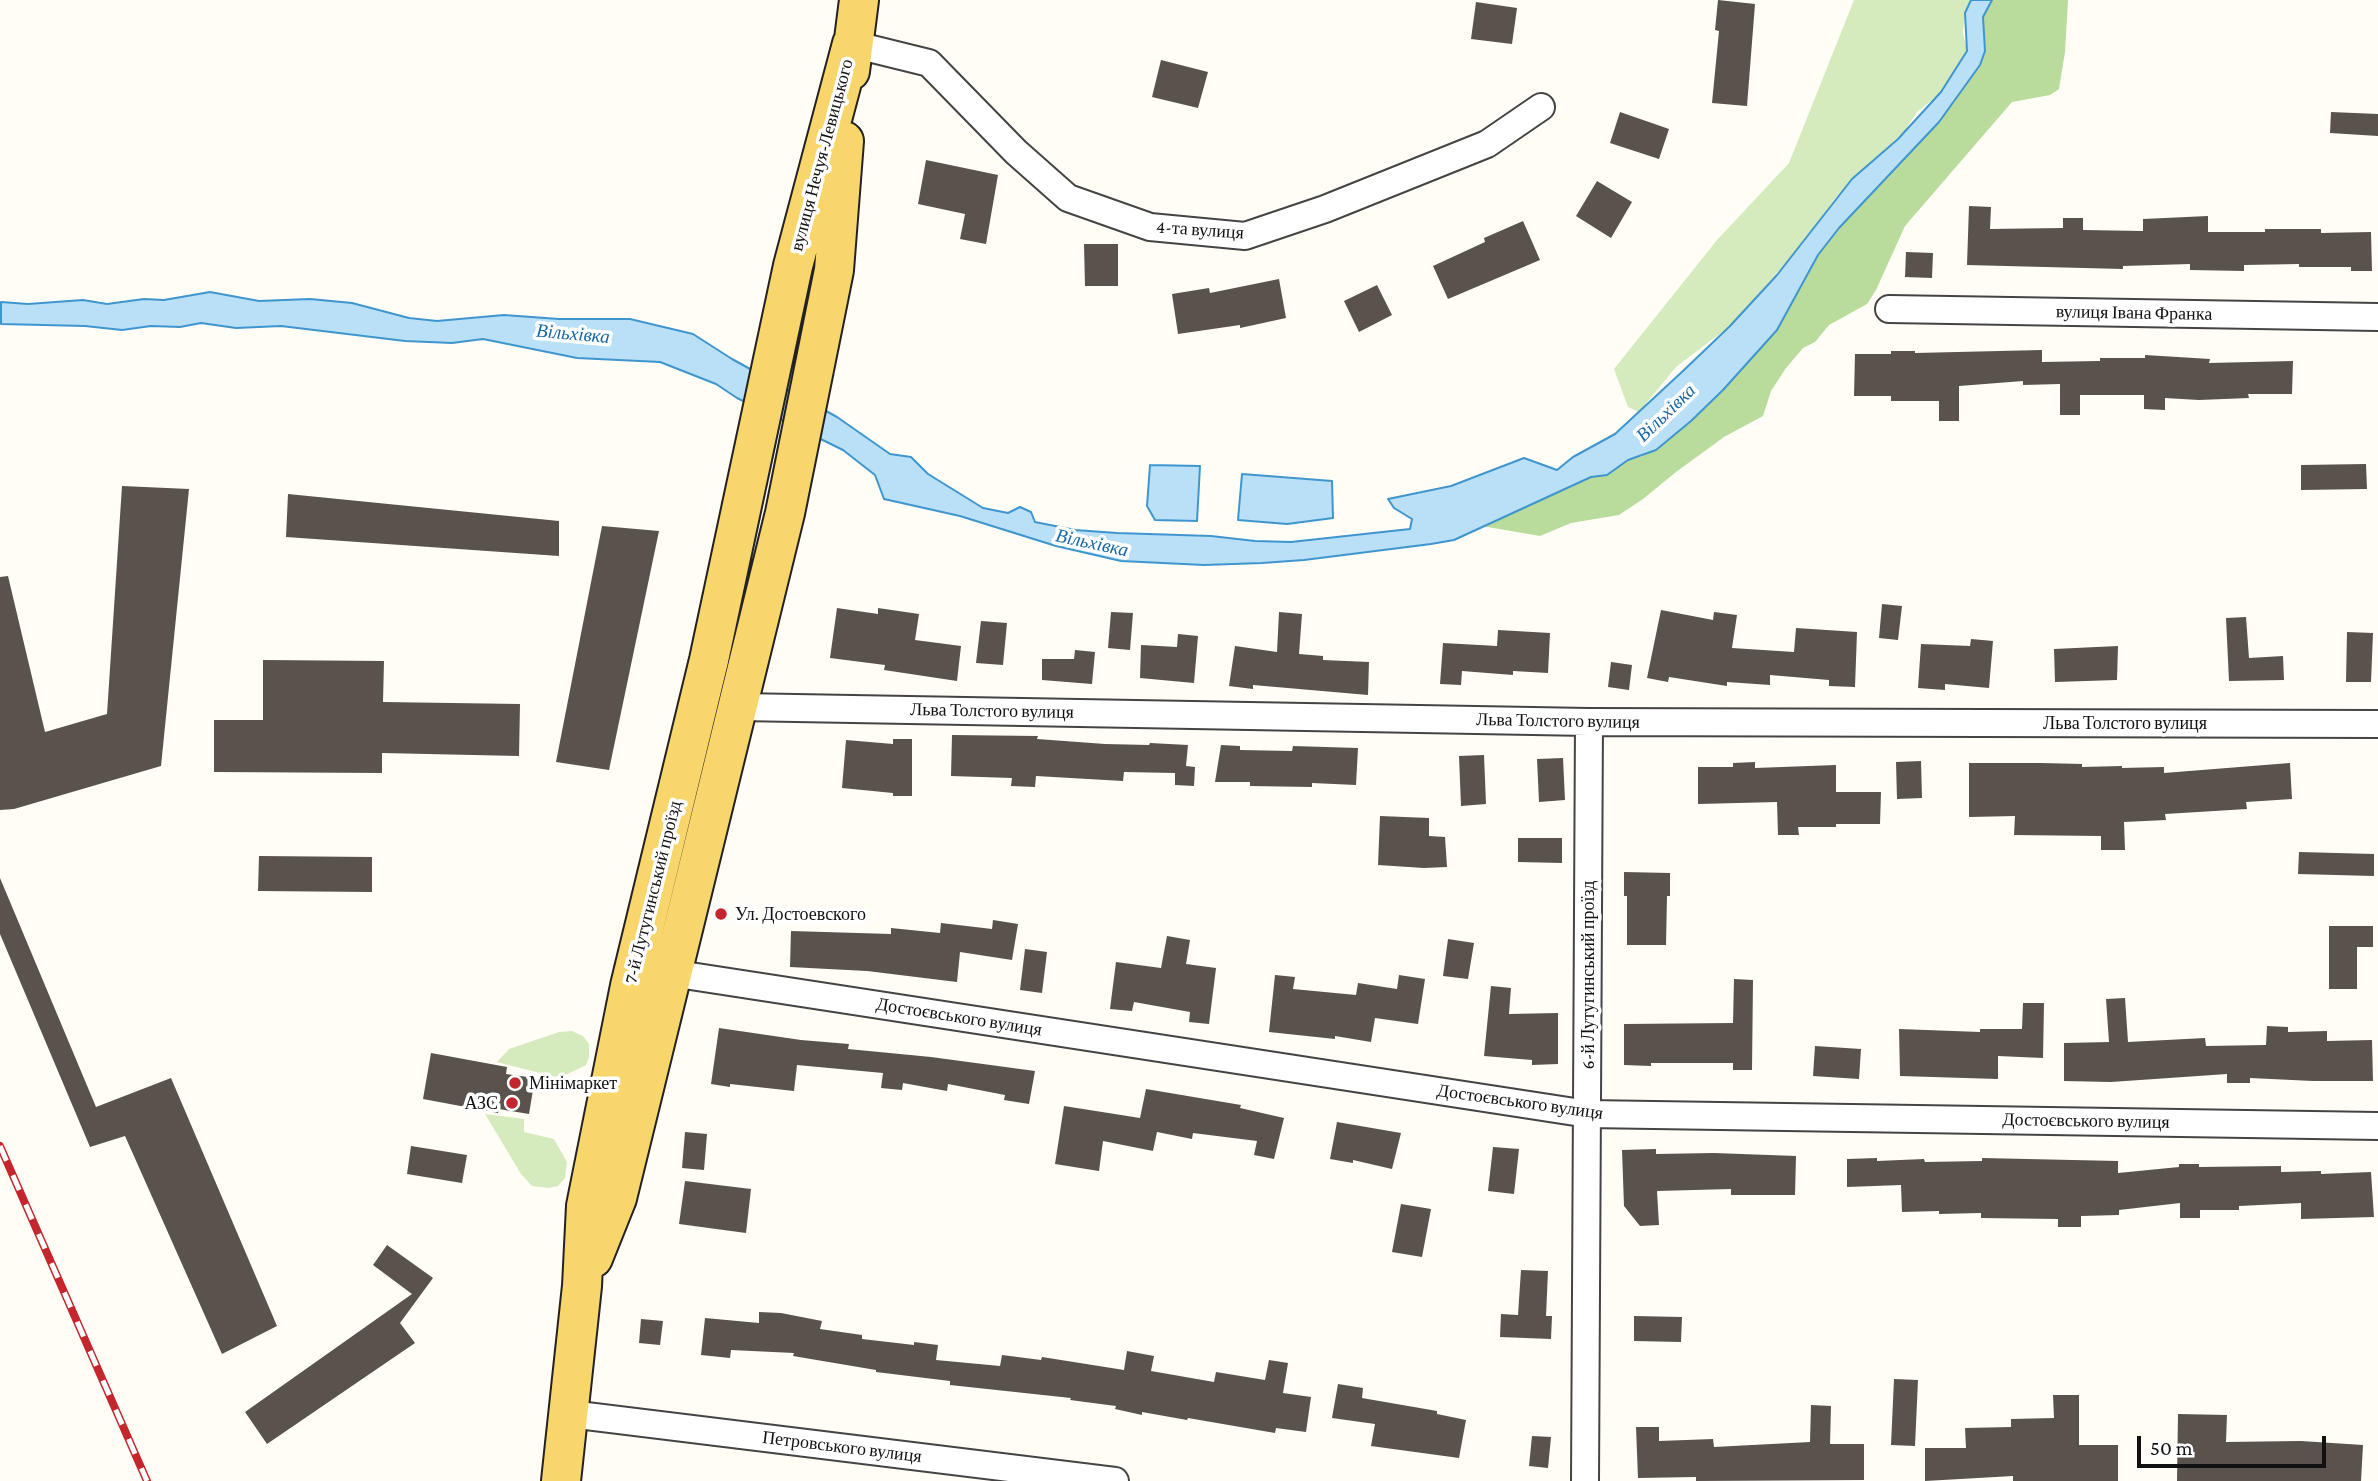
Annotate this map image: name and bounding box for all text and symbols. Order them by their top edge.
street label: вулиця Нечуя-Левицького [786,57,858,253]
street label: 4-та вулиця [1155,216,1245,244]
street label: вулиця Івана Франка [2056,301,2212,325]
water label: Вільхівка [535,319,611,349]
water label: Вільхівка [1632,379,1700,447]
water label: Вільхівка [1054,524,1130,562]
street label: Льва Толстого вулиця [910,699,1074,723]
street label: Льва Толстого вулиця [1476,709,1640,733]
street label: Льва Толстого вулиця [2043,712,2207,734]
street label: 7-й Лутугинський проїзд [620,798,686,986]
street label: 6-й Лутугинський проїзд [1577,881,1599,1069]
place label: Ул. Достоевского [735,903,866,925]
marker: Ул. Достоевского [713,906,729,922]
street label: Достоєвського вулиця [875,993,1043,1041]
place label: Мінімаркет [529,1072,617,1094]
marker: Мінімаркет [507,1075,523,1091]
street label: Достоєвського вулиця [1436,1080,1604,1124]
place label: АЗС [464,1092,498,1114]
marker: АЗС [504,1095,520,1111]
street label: Достоєвського вулиця [2002,1109,2170,1133]
scale bar [2140,1422,2329,1466]
street label: Петровського вулиця [761,1427,923,1467]
text: 50 m [2150,1436,2193,1460]

